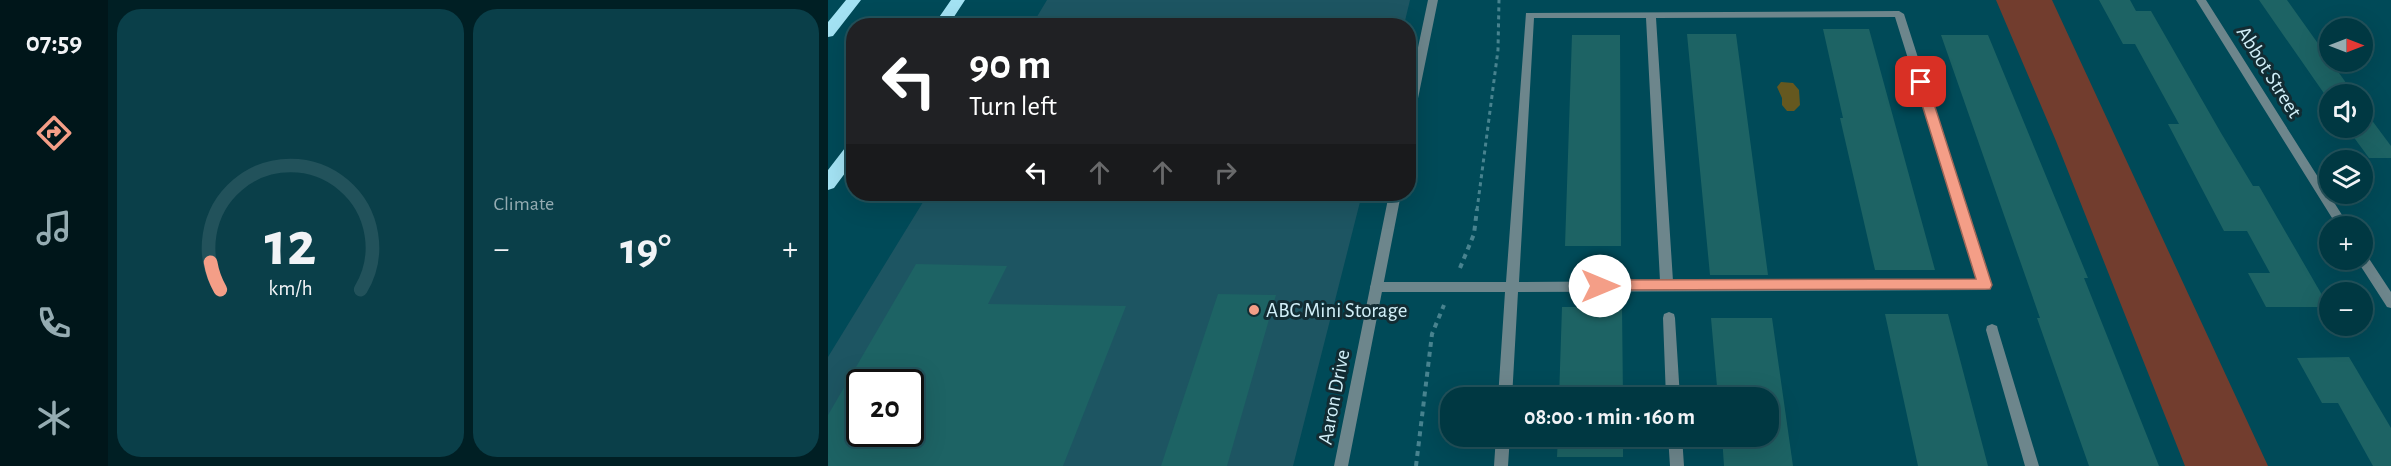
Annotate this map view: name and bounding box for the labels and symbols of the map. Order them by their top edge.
north arrow [2319,18,2373,72]
street label: Abbot Street [2233,22,2306,122]
pin [1895,56,1946,107]
position arrow [1568,254,1632,318]
place label: ABC Mini Storage [1266,300,1407,321]
marker: ABC Mini Storage [1247,303,1261,317]
street label: Aaron Drive [1314,348,1354,446]
speed limit sign: 20 [846,369,924,447]

